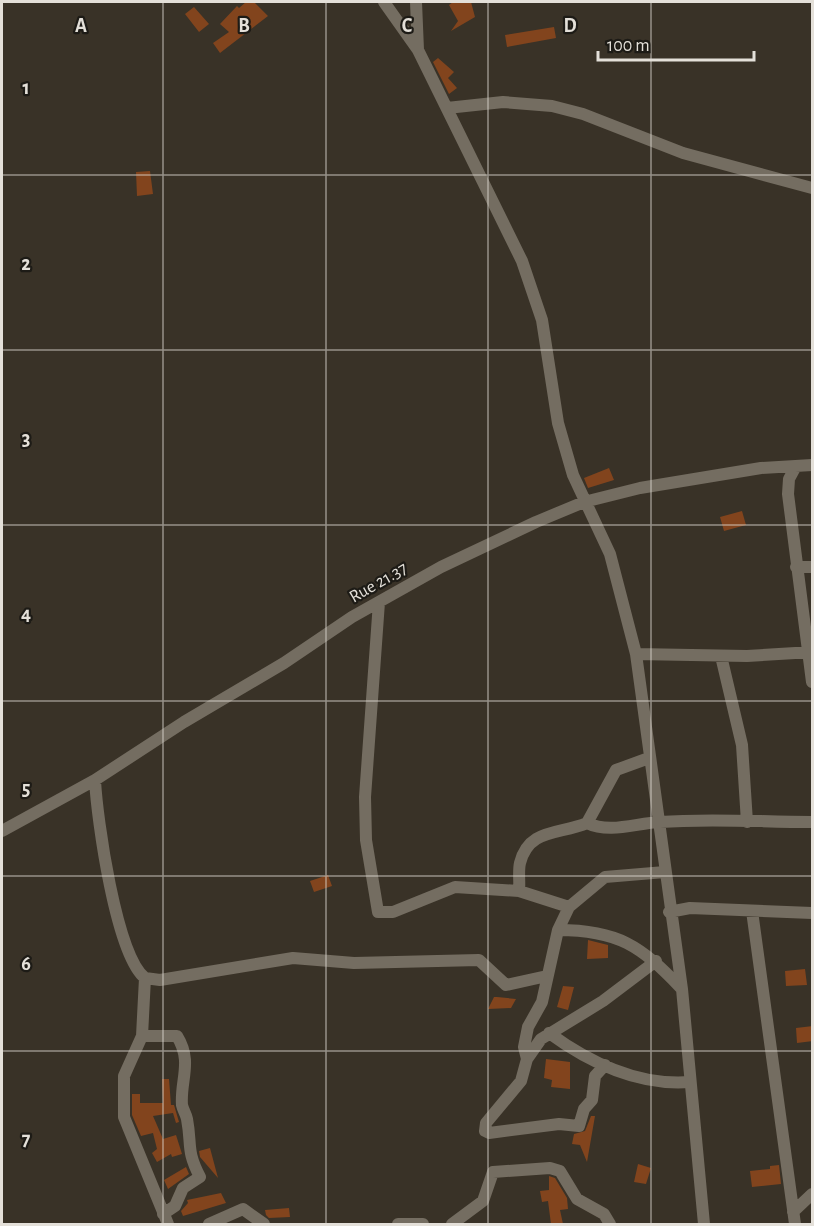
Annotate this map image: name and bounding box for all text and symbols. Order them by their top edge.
text: A [75,16,87,36]
text: B [238,16,250,36]
text: C [402,16,413,36]
text: D [563,16,577,36]
scale bar [598,24,754,62]
text: 100 m [607,37,650,55]
text: 1 [22,78,30,98]
text: 2 [21,254,31,274]
text: 3 [22,429,30,449]
street label: Rue 21.37 [347,559,410,607]
text: 4 [21,604,31,624]
text: 5 [22,779,30,799]
text: 6 [21,954,31,974]
text: 7 [22,1129,31,1149]

